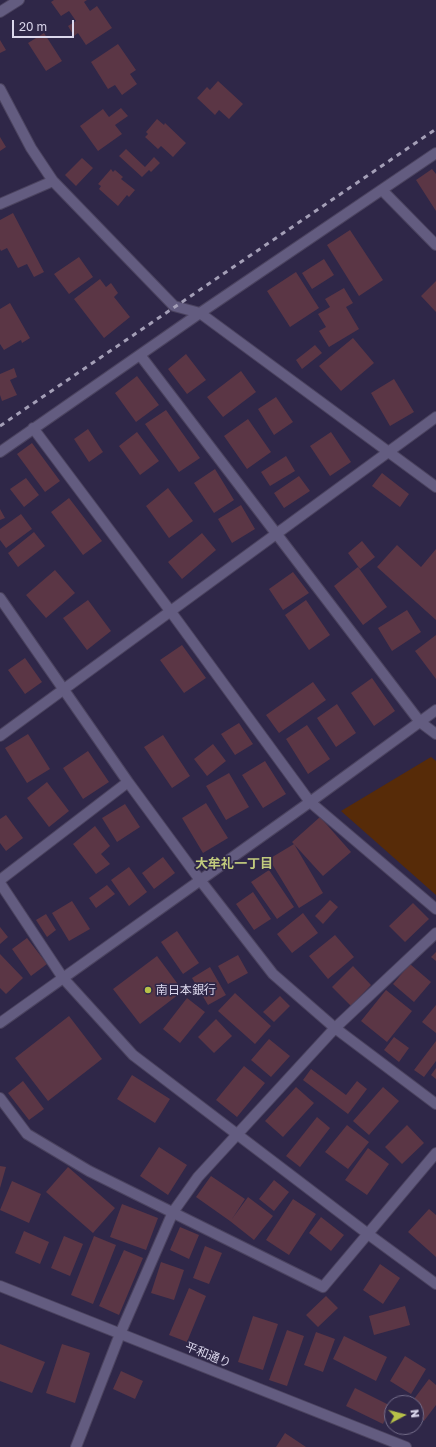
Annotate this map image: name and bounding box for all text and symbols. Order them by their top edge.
scale bar [14,12,76,38]
text: 20 m [19,19,47,34]
district label: 大牟礼一丁目 [195,856,273,872]
place label: 南日本銀行 [156,983,216,997]
marker: 南日本銀行 [143,985,153,995]
street label: 平和通り [183,1339,233,1371]
north arrow [384,1395,424,1435]
text: N [408,1409,422,1419]

